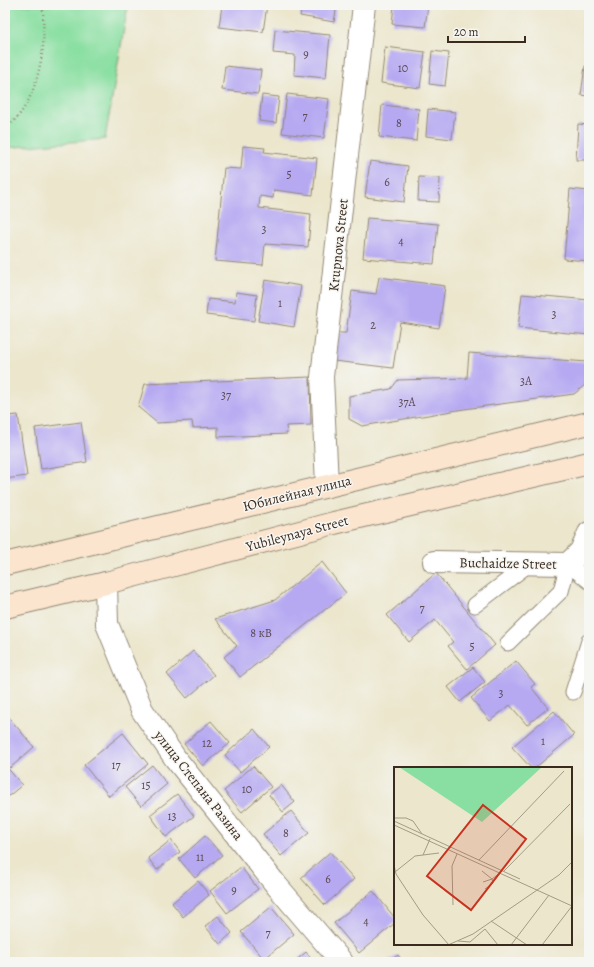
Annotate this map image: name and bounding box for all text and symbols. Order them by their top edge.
scale bar [448,18,525,44]
text: 20 m [454,24,478,40]
house number: 9 [303,46,309,62]
house number: 10 [398,60,408,76]
house number: 7 [302,108,308,124]
house number: 8 [396,115,402,131]
house number: 5 [286,166,292,182]
house number: 6 [384,174,390,190]
street label: Krupnova Street [324,197,353,292]
house number: 3 [262,221,267,237]
house number: 4 [398,233,404,249]
house number: 1 [278,295,282,311]
house number: 3 [552,306,557,322]
house number: 2 [370,317,376,333]
house number: 3А [520,373,533,389]
house number: 37 [221,387,232,403]
house number: 37А [398,394,417,410]
street label: Юбилейная улица [241,471,354,516]
street label: Yubileynaya Street [243,511,351,557]
street label: Buchaidze Street [459,553,557,574]
house number: 7 [419,600,425,616]
house number: 8 кВ [250,625,272,641]
house number: 5 [469,638,475,654]
house number: 3 [499,685,504,701]
street label: улица Степана Разина [149,726,248,845]
house number: 1 [541,733,545,749]
house number: 12 [202,735,212,751]
house number: 17 [111,757,122,773]
inset map [394,767,572,945]
house number: 15 [141,777,151,793]
house number: 10 [242,781,252,797]
house number: 13 [167,808,177,824]
house number: 8 [283,825,289,841]
house number: 11 [196,849,204,865]
house number: 6 [325,871,331,887]
house number: 9 [231,882,237,898]
house number: 4 [363,913,369,929]
house number: 7 [265,925,271,941]

